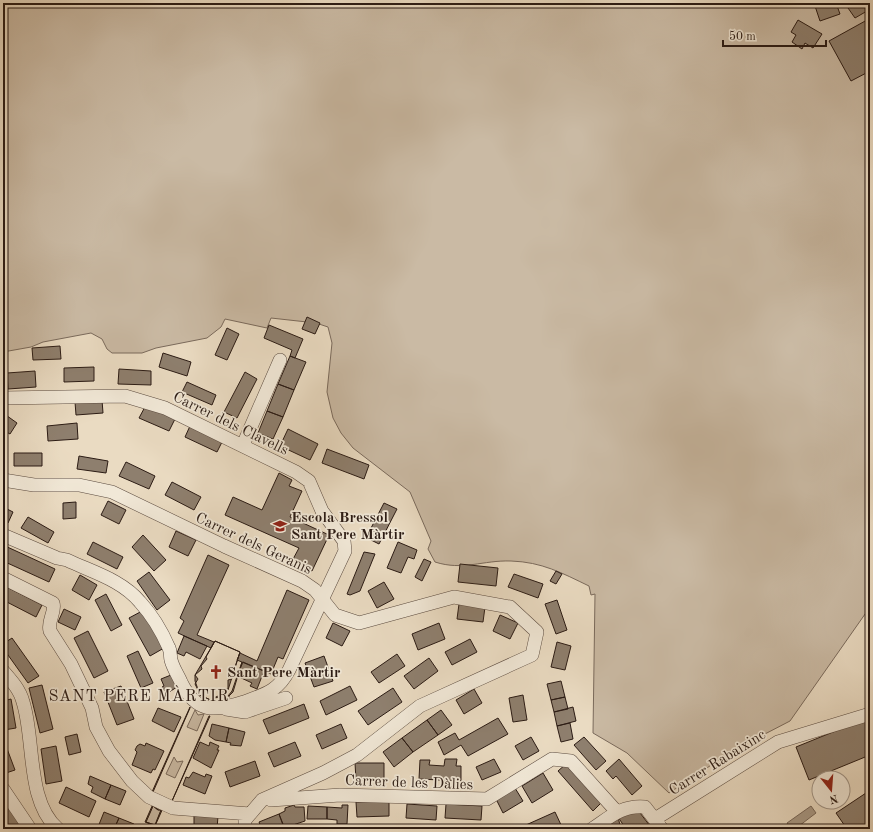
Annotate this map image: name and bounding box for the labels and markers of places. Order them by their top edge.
place label: Escola Bressol Sant Pere Màrtir [291,511,405,543]
school or university icon: Escola Bressol Sant Pere Màrtir [272,518,288,534]
church icon: Sant Pere Màrtir [208,664,224,680]
place label: Sant Pere Màrtir [227,666,341,681]

